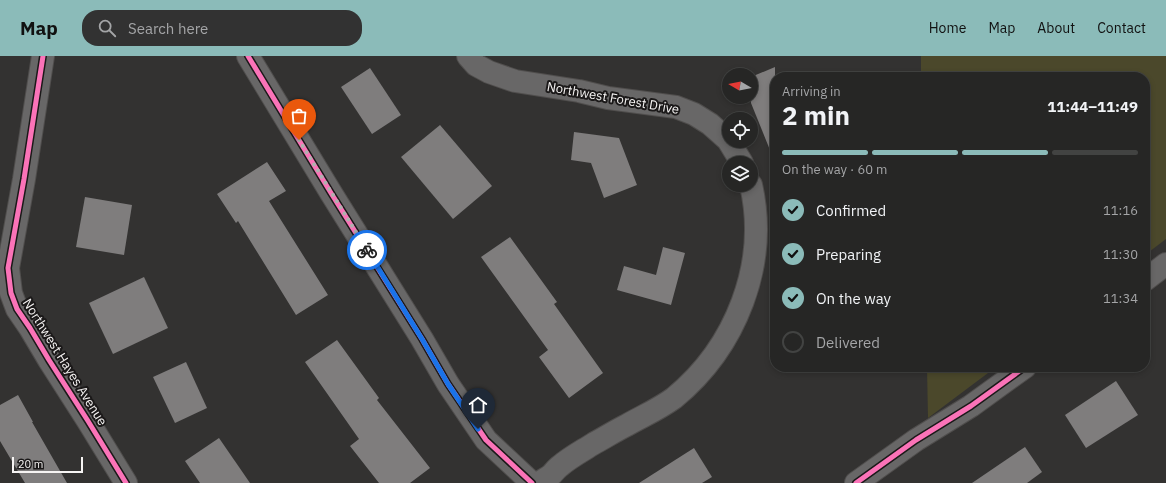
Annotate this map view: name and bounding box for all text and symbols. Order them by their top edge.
search box [82,10,362,46]
text: Map [20,16,58,40]
icon: search [96,17,118,39]
text: Search here [128,19,208,38]
text: Home [929,19,966,37]
text: Map [988,19,1015,37]
text: About [1037,19,1075,37]
text: Contact [1097,19,1146,37]
north arrow [722,68,758,104]
map controls [722,68,758,192]
street label: Northwest Forest Drive [545,78,681,118]
text: Arriving in [782,83,841,100]
text: 11:44–11:49 [1047,97,1138,116]
text: 2 min [782,98,850,132]
pin [282,99,316,140]
icon: bag [288,105,310,127]
button: locate [722,112,758,148]
button: layers [722,156,758,192]
text: On the way · 60 m [782,161,887,178]
icon: check [782,199,804,221]
text: Confirmed [816,201,886,220]
text: 11:16 [1103,202,1138,219]
courier [347,230,387,270]
icon: bike [356,239,378,261]
icon: check [782,243,804,265]
text: Preparing [816,245,881,264]
text: 11:30 [1103,246,1138,263]
icon: check [782,287,804,309]
text: On the way [816,289,891,308]
text: 11:34 [1103,290,1138,307]
street label: Northwest Hayes Avenue [19,295,111,429]
text: Delivered [816,333,880,352]
pin [461,388,495,429]
icon: home [467,394,489,416]
scale bar [12,455,83,474]
text: 20 m [18,457,43,471]

